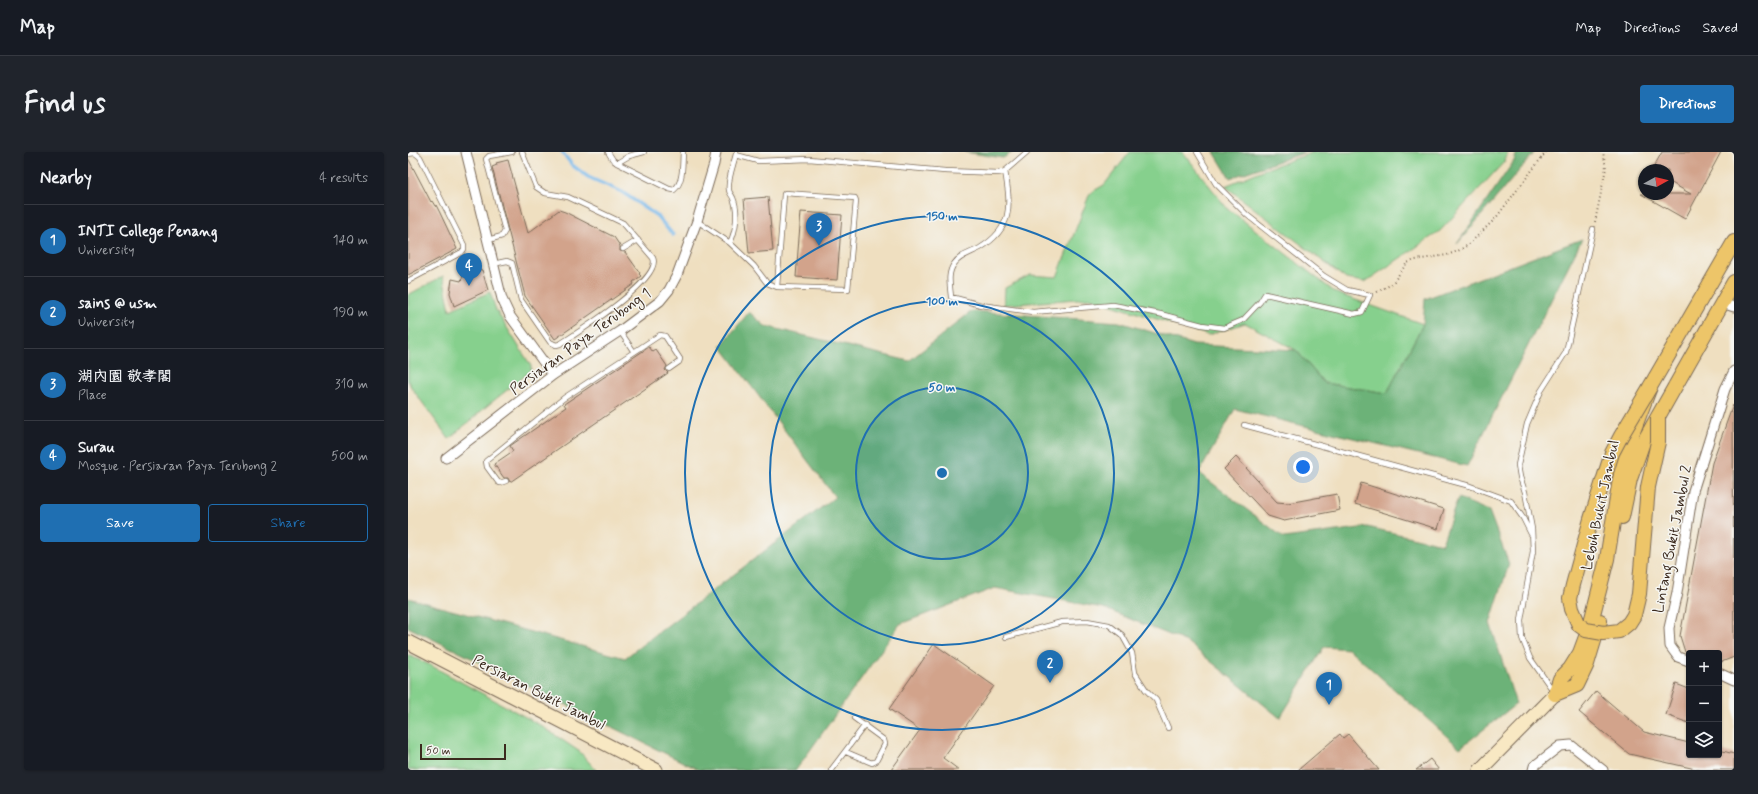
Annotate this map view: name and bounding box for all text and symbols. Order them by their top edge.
text: Map [20,15,55,40]
text: Map [1575,19,1601,37]
text: Directions [1623,19,1681,37]
text: Saved [1703,19,1738,37]
button: Directions [1640,85,1734,123]
text: Find us [24,86,105,123]
north arrow [1638,164,1674,200]
text: Nearby [40,167,92,189]
text: 4 results [319,170,368,187]
text: 150 m [926,209,958,225]
pin: 3 [806,213,832,246]
text: INTI College Penang [78,222,217,242]
text: 1 [50,232,56,249]
text: 140 m [333,232,368,249]
text: University [78,242,134,259]
pin: 4 [456,253,482,286]
street label: Persiaran Paya Terubong 1 [506,284,656,401]
text: sains @ usm [78,294,157,314]
text: 100 m [926,294,959,310]
text: 2 [50,304,56,321]
text: 190 m [333,304,368,321]
text: University [78,314,134,331]
text: 湖內園 敬孝閣 [78,367,172,387]
text: 3 [50,376,56,393]
text: 310 m [335,376,368,393]
text: 50 m [929,380,956,396]
text: Place [78,387,107,404]
text: Surau [78,438,115,458]
street label: Lebuh Bukit Jambul [1577,438,1625,572]
text: 4 [49,448,57,465]
text: 500 m [331,448,368,465]
your location [1293,457,1313,477]
text: Mosque · Persiaran Paya Terubong 2 [78,458,277,475]
street label: Lintang Bukit Jambul 2 [1649,464,1698,615]
centre of rings [935,466,949,480]
button: Save [40,504,200,542]
button: Share [208,504,368,542]
pin: 2 [1037,650,1063,683]
map controls [1686,650,1722,758]
button: + [1686,650,1722,686]
street label: Persiaran Bukit Jambul [469,651,609,735]
pin: 1 [1316,672,1342,705]
button: − [1686,686,1722,722]
button: layers [1686,722,1722,758]
scale bar [420,742,506,761]
text: 50 m [426,744,451,758]

